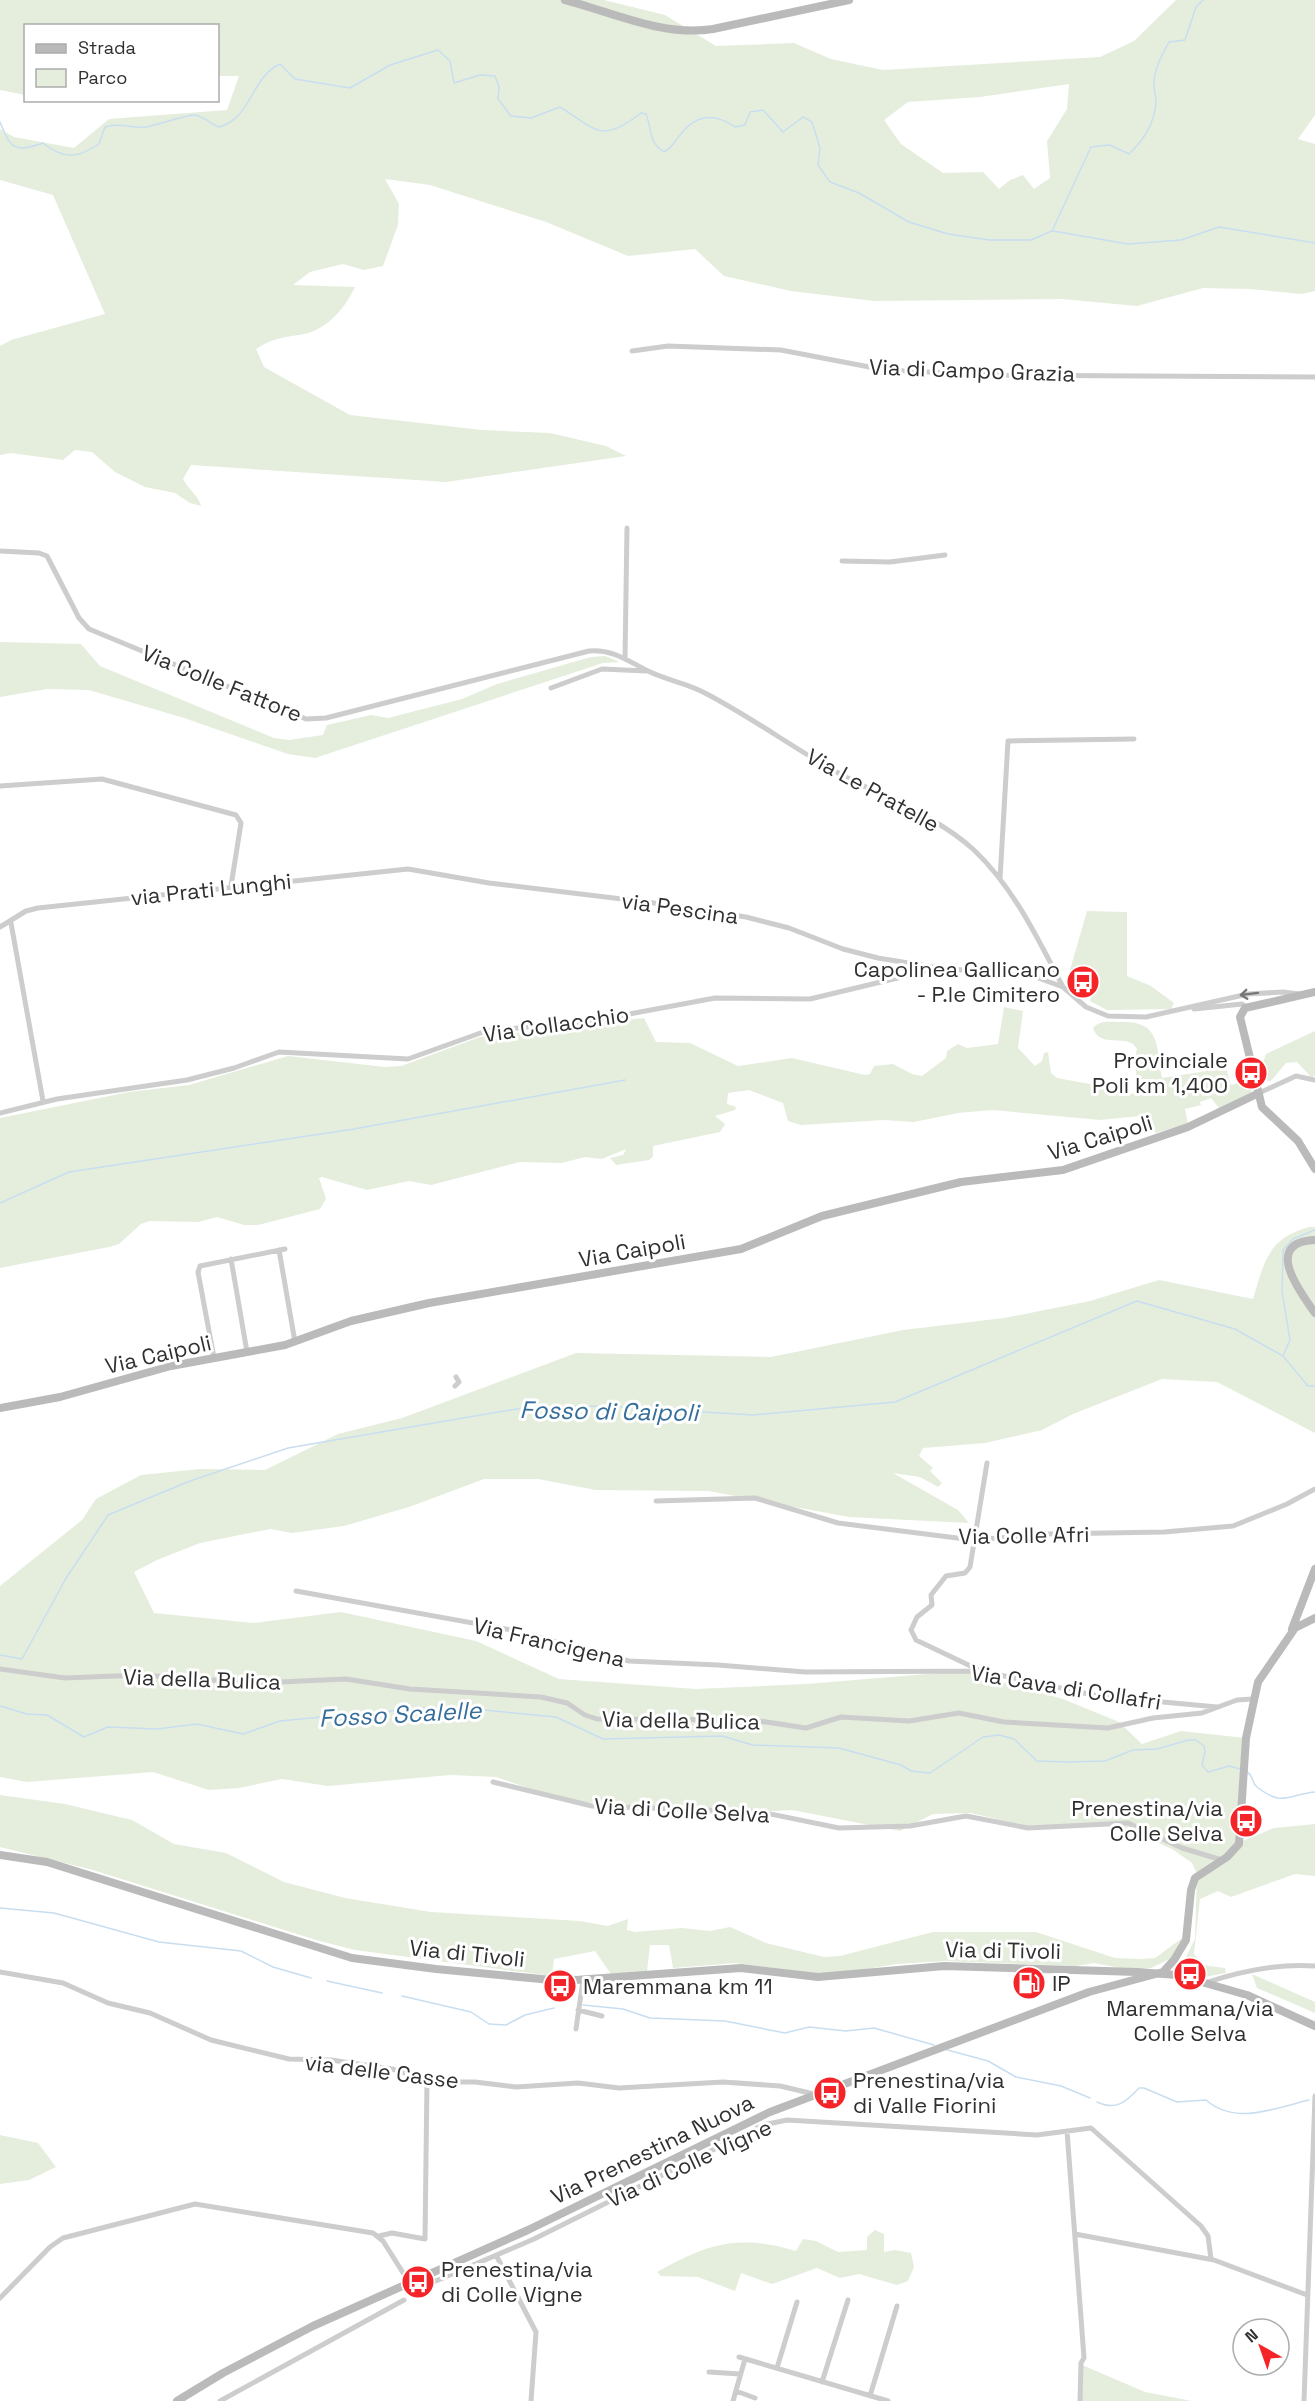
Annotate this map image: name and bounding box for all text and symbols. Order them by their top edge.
legend [24,24,219,102]
text: Strada [78,36,136,59]
text: Parco [78,66,127,89]
street label: Via di Campo Grazia [868,352,1076,388]
street label: Via Colle Fattore [138,638,306,728]
street label: Via Le Pratelle [802,742,944,838]
street label: via Prati Lunghi [129,867,293,911]
street label: via Pescina [620,886,741,930]
place label: Capolinea Gallicano - P.le Cimitero [854,955,1060,1008]
bus stop icon: Capolinea Gallicano - P.le Cimitero [1065,964,1101,1000]
one-way arrow [1240,989,1260,1000]
street label: Via Collacchio [481,1000,631,1048]
place label: Provinciale Poli km 1,400 [1092,1046,1228,1099]
bus stop icon: Provinciale Poli km 1,400 [1233,1055,1269,1091]
street label: Via Caipoli [1044,1108,1156,1166]
street label: Via Caipoli [576,1227,688,1273]
street label: Via Caipoli [102,1328,214,1380]
water label: Fosso di Caipoli [519,1394,702,1428]
street label: Via Colle Afri [958,1520,1090,1550]
street label: Via Francigena [470,1611,628,1673]
street label: Via Cava di Collafri [969,1658,1163,1716]
street label: Via della Bulica [122,1662,282,1696]
water label: Fosso Scalelle [318,1694,483,1734]
street label: Via della Bulica [602,1705,761,1735]
street label: Via di Colle Selva [594,1791,771,1829]
place label: Prenestina/via Colle Selva [1071,1794,1223,1847]
bus stop icon: Prenestina/via Colle Selva [1228,1803,1264,1839]
street label: Via di Tivoli [408,1933,526,1973]
street label: Via di Tivoli [945,1935,1061,1965]
bus stop icon: Maremmana/via Colle Selva [1172,1956,1208,1992]
fuel station icon: IP [1011,1965,1047,2001]
bus stop icon: Maremmana km 11 [542,1968,578,2004]
place label: IP [1052,1969,1071,1997]
place label: Maremmana km 11 [583,1972,773,2000]
place label: Maremmana/via Colle Selva [1106,1994,1274,2047]
street label: via delle Casse [303,2048,461,2094]
place label: Prenestina/via di Valle Fiorini [853,2066,1005,2119]
bus stop icon: Prenestina/via di Valle Fiorini [812,2075,848,2111]
street label: Via Prenestina Nuova [546,2088,758,2210]
street label: Via di Colle Vigne [602,2112,776,2214]
place label: Prenestina/via di Colle Vigne [441,2255,593,2308]
bus stop icon: Prenestina/via di Colle Vigne [400,2264,436,2300]
north arrow [1231,2317,1291,2377]
text: N [1241,2324,1263,2347]

